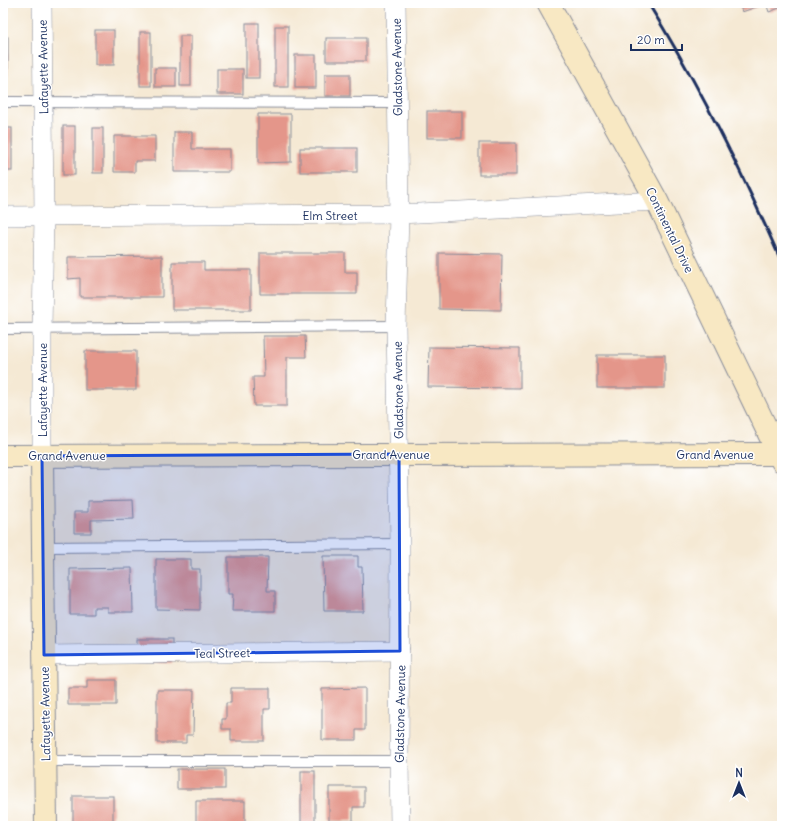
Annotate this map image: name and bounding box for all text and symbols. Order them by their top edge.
street label: Gladstone Avenue [389,18,405,116]
street label: Lafayette Avenue [35,20,51,114]
scale bar [631,26,682,52]
text: 20 m [637,32,665,47]
street label: Continental Drive [643,185,697,275]
street label: Elm Street [302,208,358,223]
street label: Gladstone Avenue [390,341,406,439]
street label: Lafayette Avenue [35,343,50,437]
street label: Grand Avenue [352,447,430,462]
street label: Grand Avenue [676,447,754,462]
street label: Grand Avenue [28,448,106,463]
street label: Teal Street [194,645,250,661]
street label: Gladstone Avenue [392,665,408,763]
street label: Lafayette Avenue [37,667,53,761]
north arrow [719,763,759,803]
text: N [735,766,743,780]

